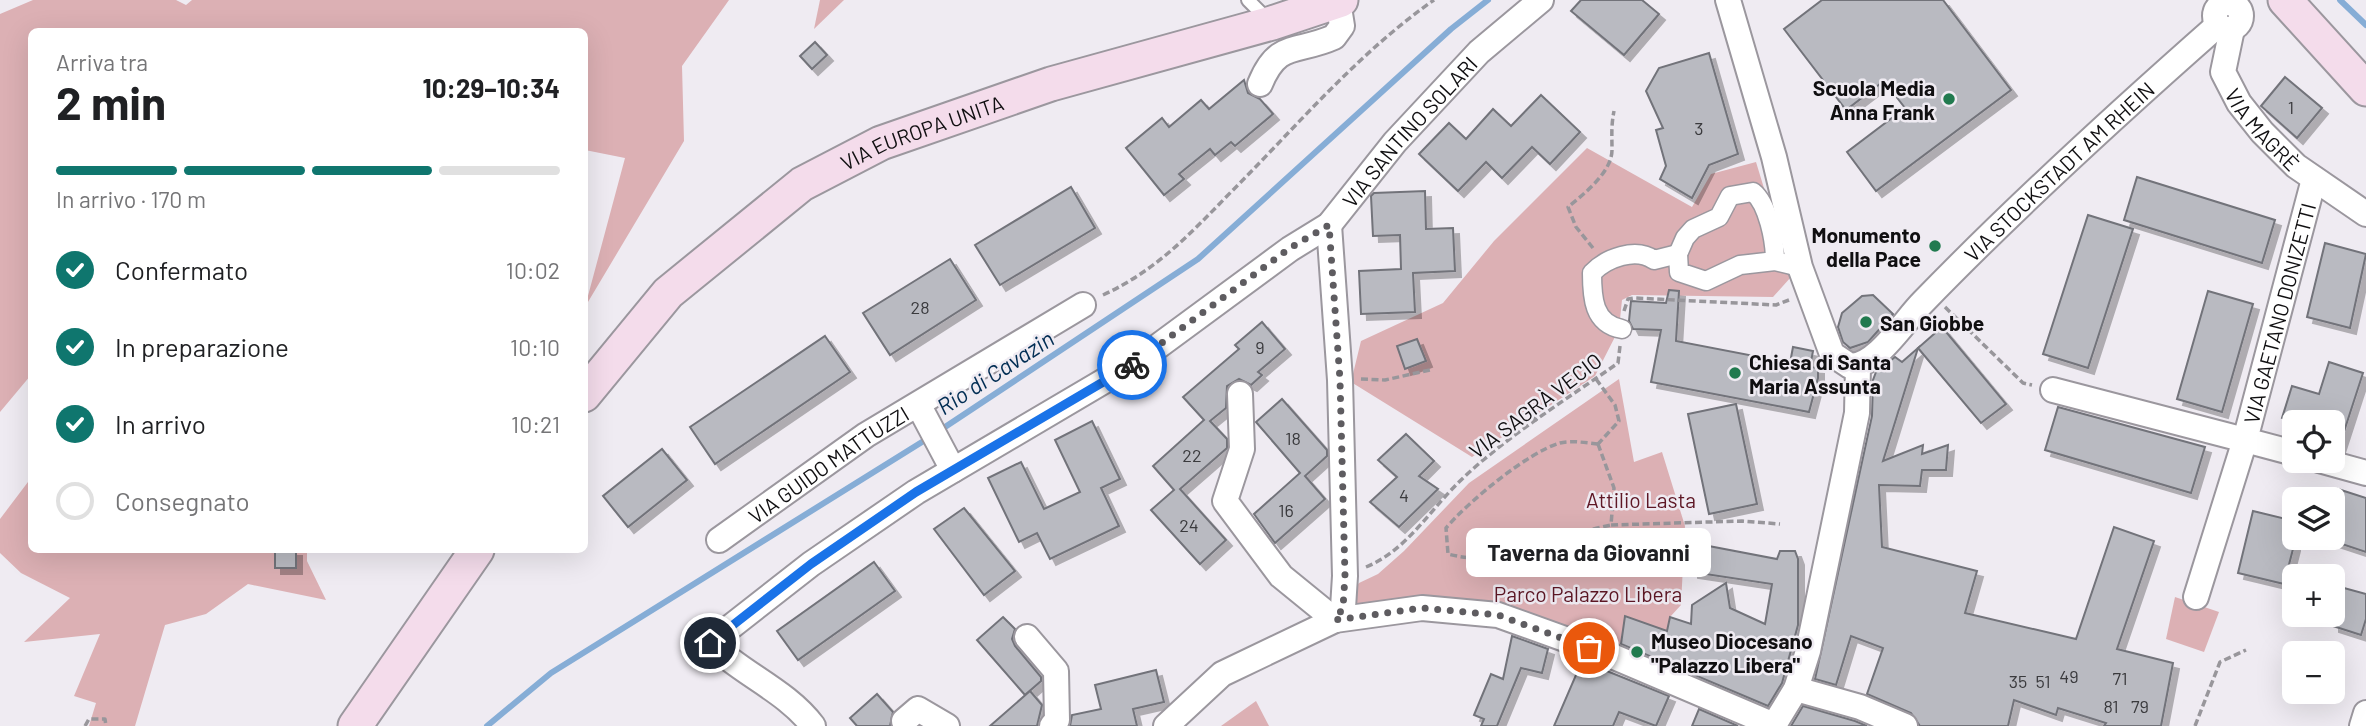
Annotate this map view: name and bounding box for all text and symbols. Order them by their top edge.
text: Arriva tra [56,48,148,76]
street label: VIA SANTINO SOLARI [1336,51,1481,211]
text: 10:29–10:34 [423,72,560,103]
text: 2 min [56,74,166,129]
place label: Scuola Media Anna Frank [1813,75,1935,124]
street label: VIA STOCKSTADT AM RHEIN [1958,76,2159,266]
street label: VIA MAGRÈ [2221,84,2305,175]
street label: VIA EUROPA UNITA [836,89,1007,174]
marker: Scuola Media Anna Frank [1941,91,1957,107]
house number: 1 [2288,96,2294,118]
house number: 3 [1694,117,1704,139]
text: In arrivo · 170 m [56,185,206,213]
street label: VIA GAETANO DONIZETTI [2237,200,2320,426]
place label: Monumento della Pace [1811,222,1921,271]
marker: Monumento della Pace [1927,238,1943,254]
icon: check [56,251,94,289]
text: Confermato [115,254,248,285]
text: 10:02 [506,256,560,284]
house number: 28 [910,296,930,318]
place label: San Giobbe [1880,310,1984,335]
marker: San Giobbe [1858,314,1874,330]
water label: Rio di Cavazin [931,324,1059,420]
icon: check [56,328,94,366]
courier [1097,330,1167,400]
text: In preparazione [115,331,289,362]
text: 10:10 [510,333,560,361]
house number: 9 [1255,336,1265,358]
icon: bike [1113,346,1151,384]
street label: VIA SAGRÀ VECIO [1464,347,1606,463]
place label: Chiesa di Santa Maria Assunta [1749,349,1891,398]
marker: Chiesa di Santa Maria Assunta [1727,365,1743,381]
street label: VIA GUIDO MATTUZZI [743,400,913,528]
icon: check [56,405,94,443]
text: In arrivo [115,408,206,439]
text: 10:21 [511,410,560,438]
map controls [2282,410,2345,704]
button: locate [2282,410,2345,473]
house number: 18 [1285,427,1301,449]
house number: 22 [1182,444,1202,466]
house number: 4 [1399,484,1409,506]
text: Consegnato [115,485,250,516]
park label: Attilio Lasta [1586,487,1696,512]
button: layers [2282,487,2345,550]
house number: 16 [1278,499,1294,521]
house number: 24 [1179,514,1199,536]
callout: Taverna da Giovanni [1466,529,1712,578]
text: Taverna da Giovanni [1487,538,1690,566]
button: + [2282,564,2345,627]
park label: Parco Palazzo Libera [1494,581,1682,606]
pin [680,613,740,673]
pin [1559,618,1619,678]
icon: home [691,624,729,662]
place label: Museo Diocesano "Palazzo Libera" [1651,628,1813,677]
icon: bag [1570,629,1608,667]
button: − [2282,641,2345,704]
marker: Museo Diocesano "Palazzo Libera" [1629,644,1645,660]
house number: 49 [2059,665,2079,687]
house number: 71 [2113,667,2127,689]
house number: 35 [2009,670,2027,692]
house number: 51 [2035,670,2051,692]
house number: 81 [2103,695,2119,717]
house number: 79 [2131,695,2149,717]

